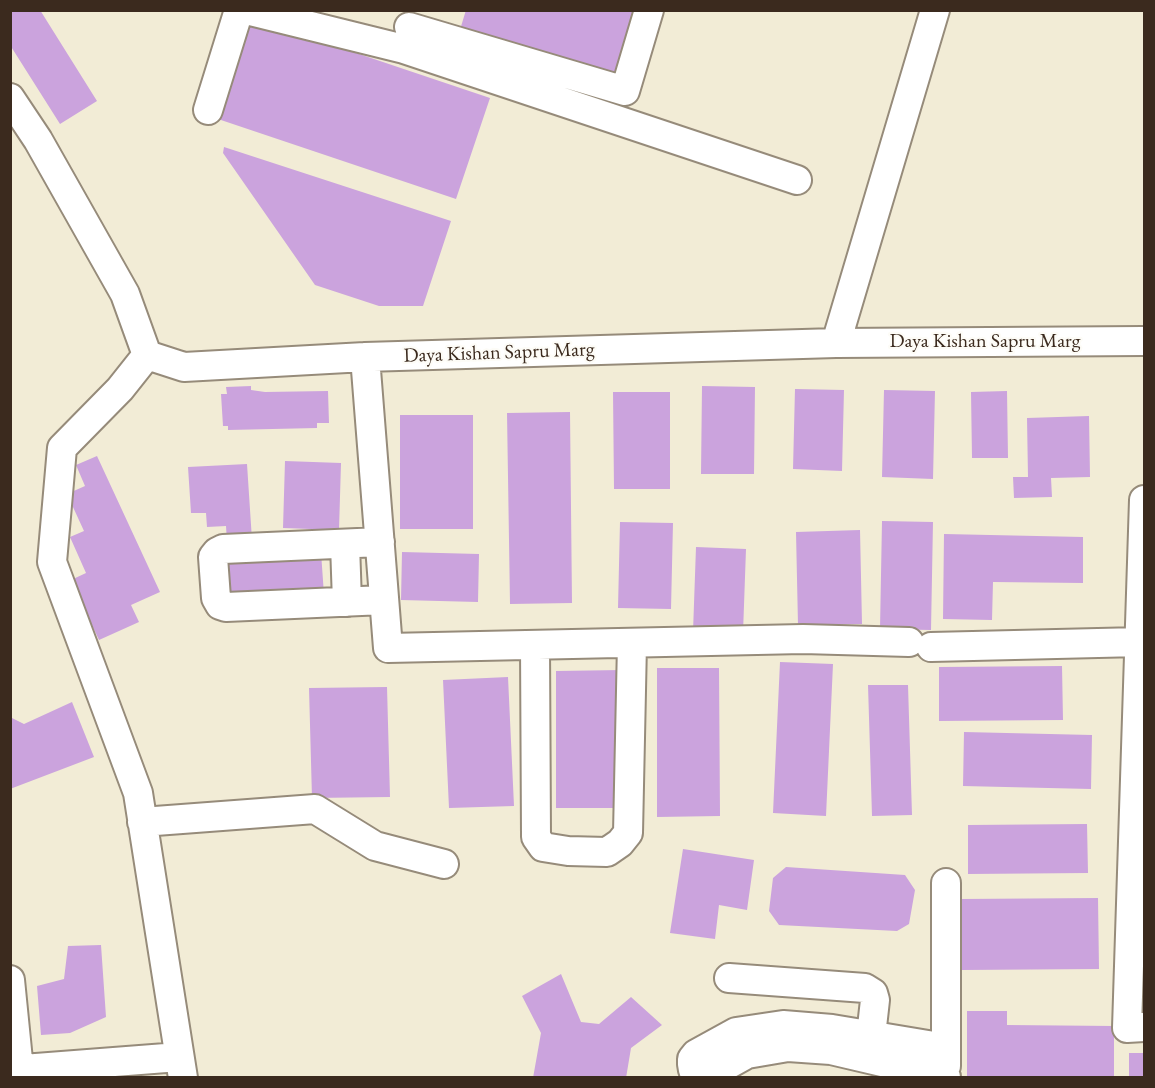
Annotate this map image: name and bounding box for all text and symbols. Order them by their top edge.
street label: Daya Kishan Sapru Marg [890,330,1080,354]
street label: Daya Kishan Sapru Marg [403,338,595,368]

